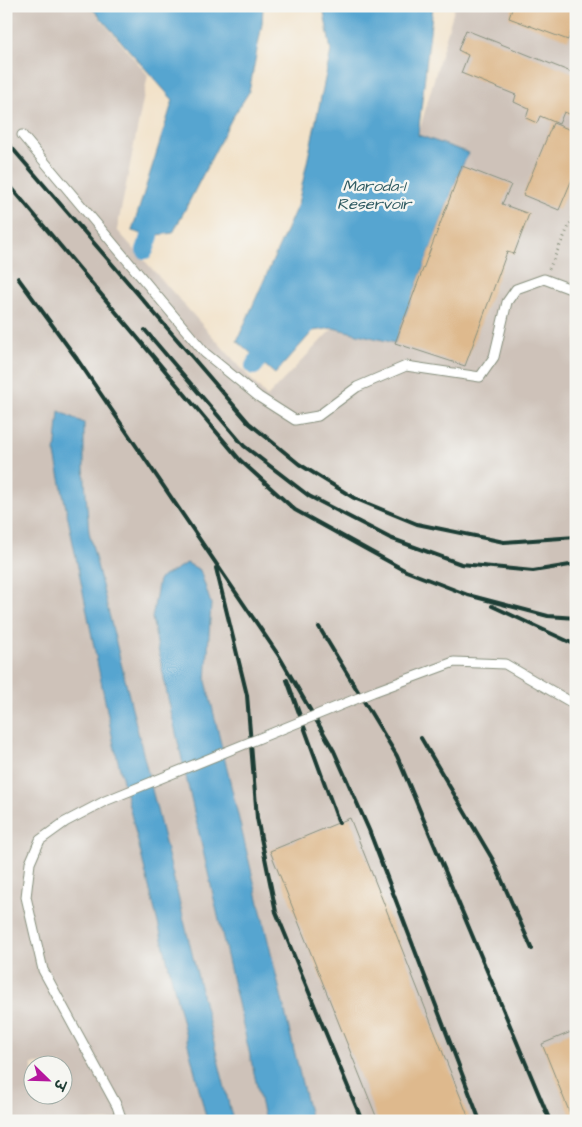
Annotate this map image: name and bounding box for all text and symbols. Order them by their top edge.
water label: Maroda-1 Reservoir [337,175,413,215]
north arrow [22,1054,72,1104]
text: उ [47,1075,71,1094]

